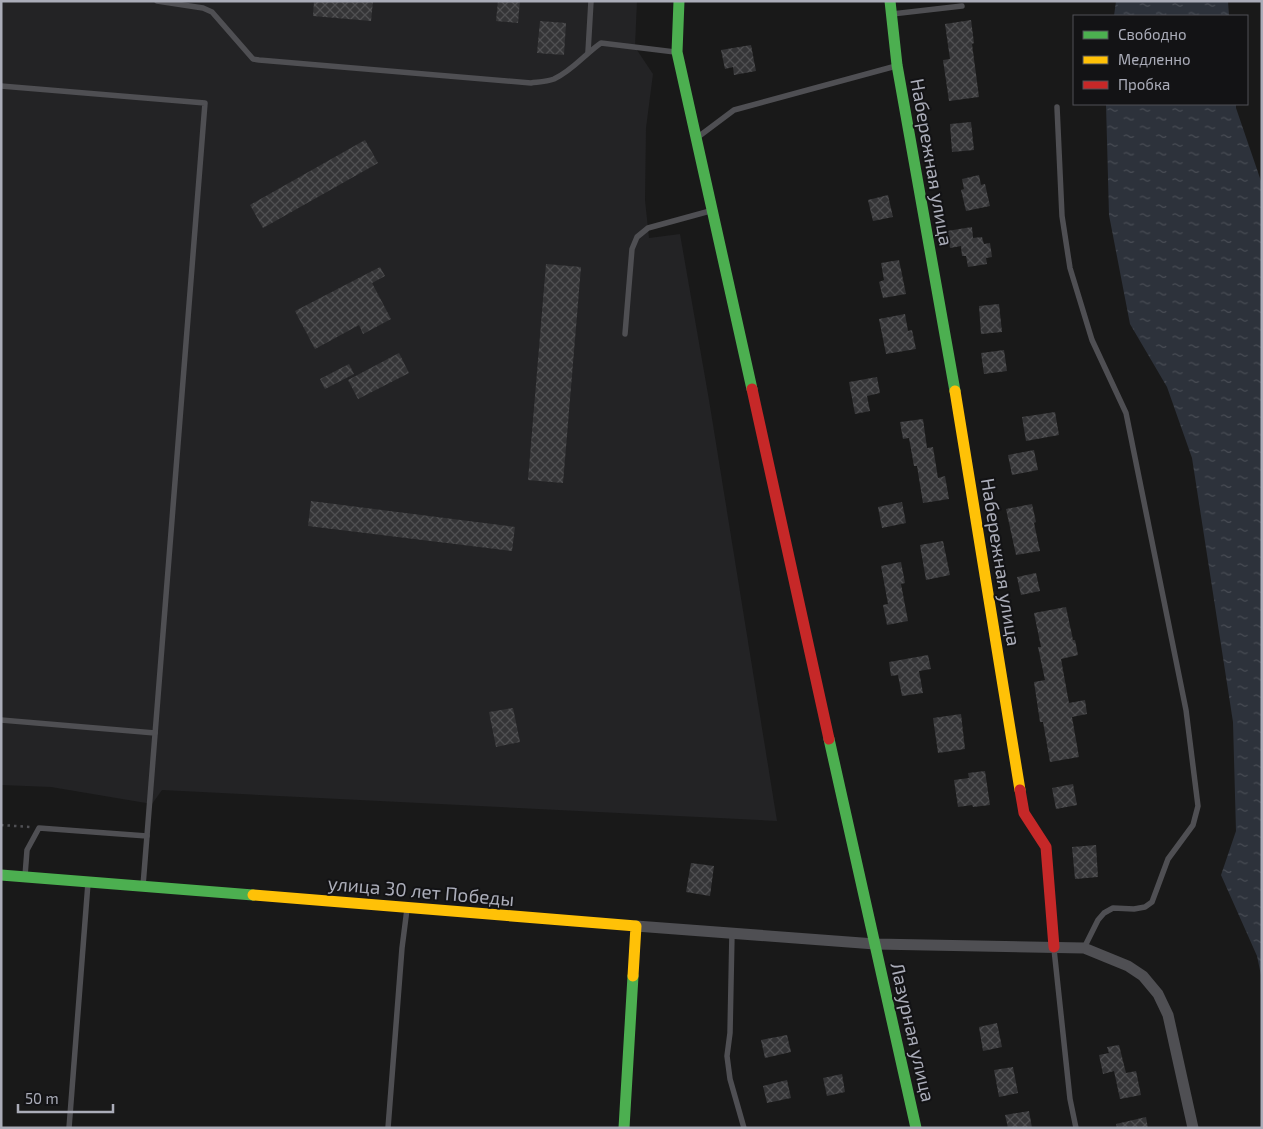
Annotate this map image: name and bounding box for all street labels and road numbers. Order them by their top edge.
street label: Набережная улица [905,76,959,248]
street label: Набережная улица [976,476,1026,648]
street label: улица 30 лет Победы [327,871,515,911]
street label: Лазурная улица [885,960,941,1104]

